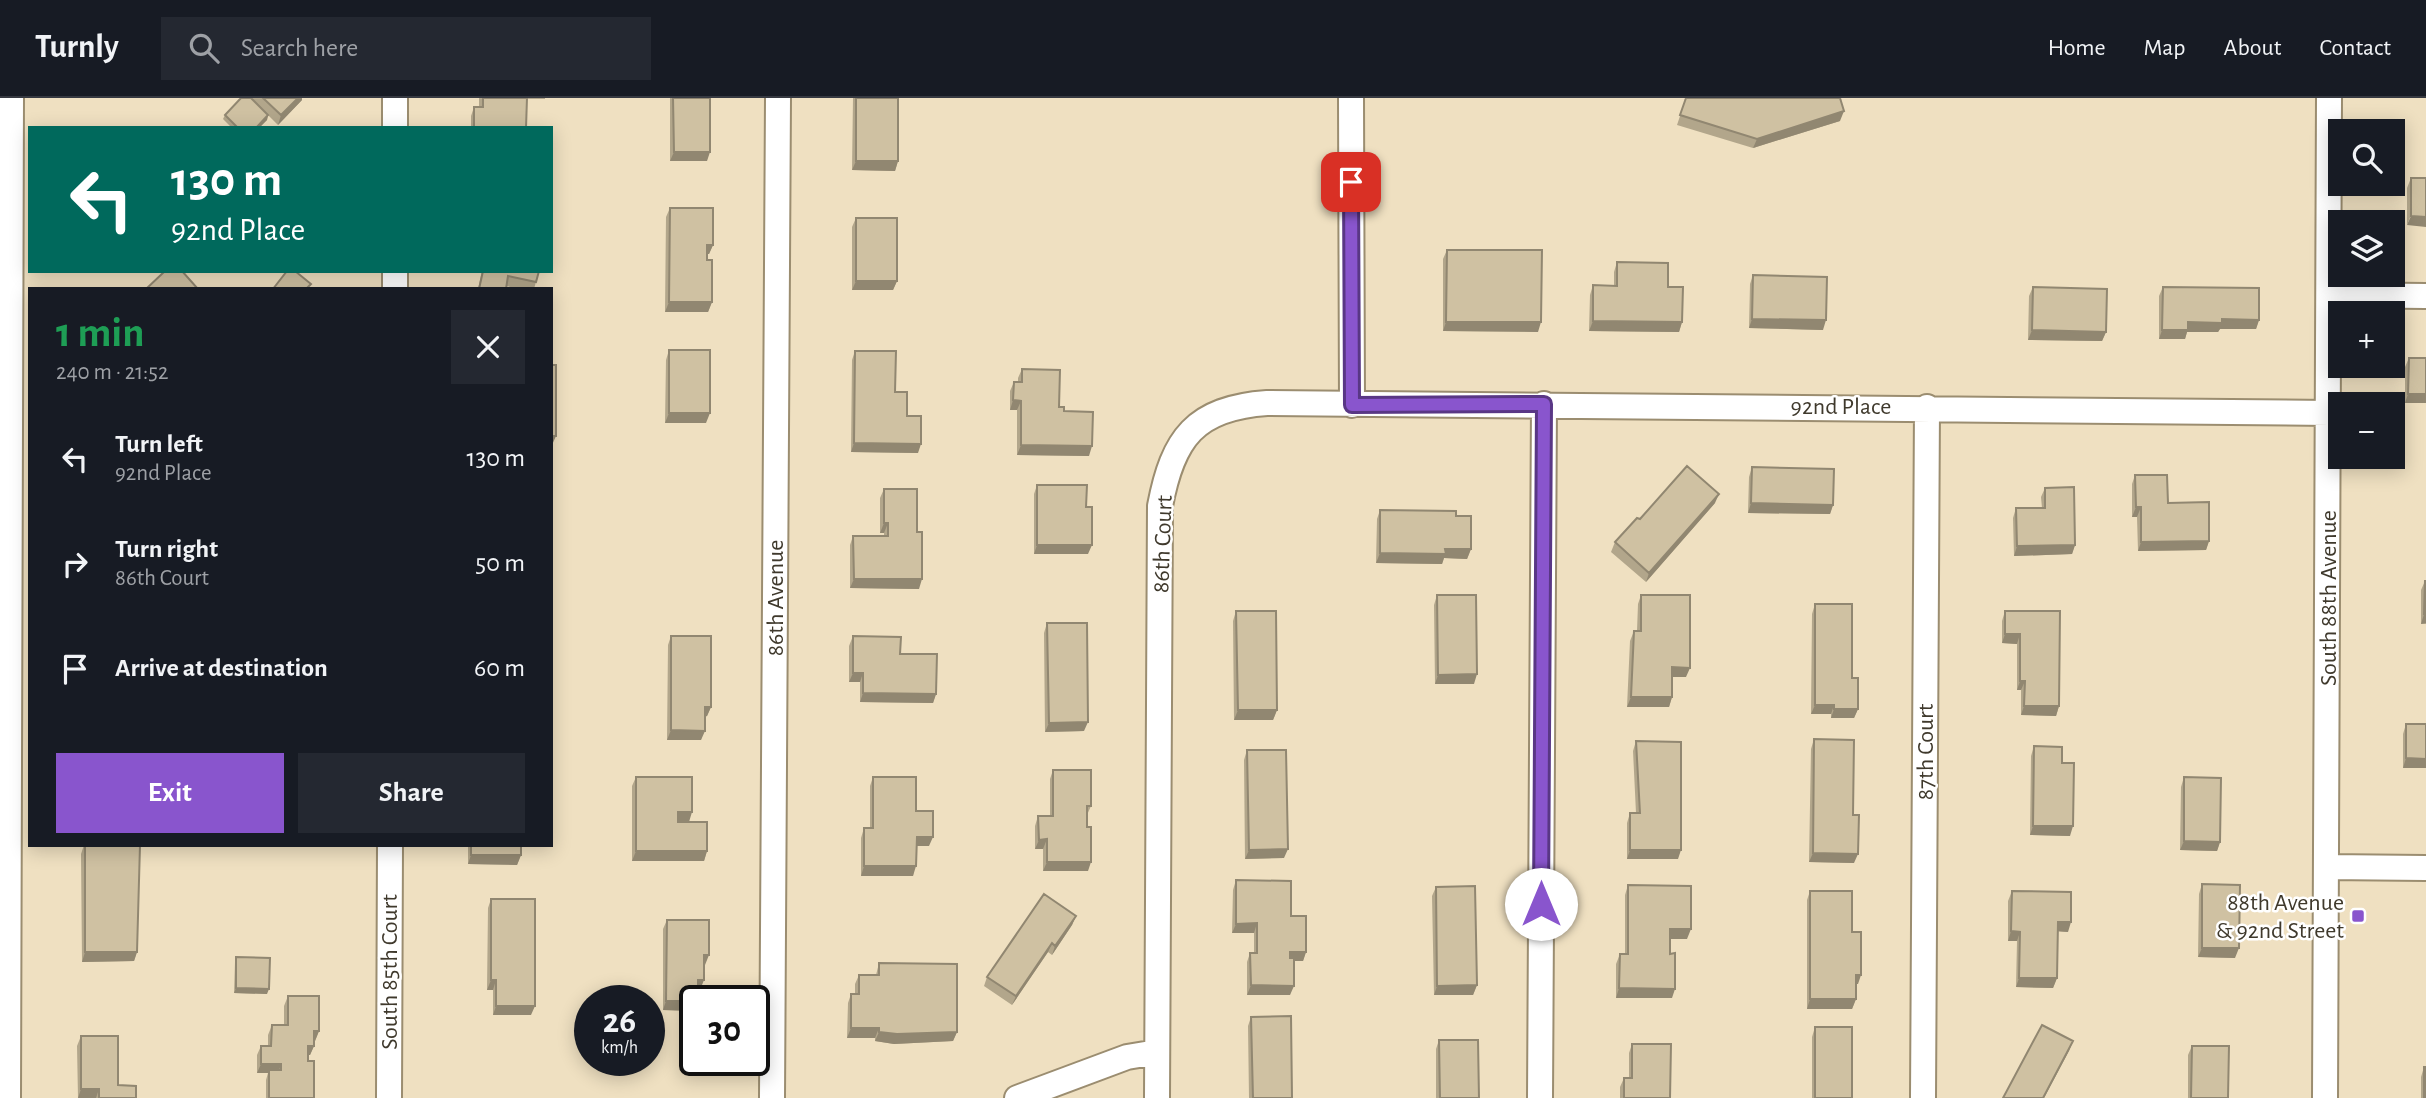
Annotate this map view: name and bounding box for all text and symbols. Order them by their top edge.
search box [161,17,651,80]
icon: search [185,29,223,67]
text: Turnly [35,31,119,64]
text: Search here [241,35,358,61]
text: Home [2048,36,2106,60]
text: Map [2144,36,2186,60]
text: About [2224,36,2281,60]
text: Contact [2319,36,2391,60]
map controls [2328,119,2405,469]
button: search [2328,119,2405,196]
pin [1321,152,1381,212]
icon: left [56,154,147,245]
text: 130 m [171,156,282,205]
icon: arrive [1332,163,1370,201]
button: layers [2328,210,2405,287]
text: 92nd Place [171,214,305,246]
button: + [2328,301,2405,378]
button: close [451,310,525,384]
text: 1 min [56,312,145,354]
text: 240 m · 21:52 [56,361,168,384]
button: − [2328,392,2405,469]
street label: 92nd Place [1791,395,1891,419]
text: Turn left [115,431,203,457]
icon: left [56,440,94,478]
text: 130 m [467,445,525,471]
text: 92nd Place [115,462,212,485]
street label: 86th Court [1149,494,1177,593]
street label: South 88th Avenue [2317,510,2341,686]
text: Turn right [115,536,218,562]
street label: 86th Avenue [764,540,788,656]
icon: right [56,545,94,583]
text: 50 m [475,550,525,576]
text: 86th Court [115,567,209,590]
icon: arrive [56,650,94,688]
text: Arrive at destination [115,655,328,681]
text: 60 m [474,655,525,681]
street label: 87th Court [1914,703,1938,800]
button: Exit [56,753,284,833]
button: Share [298,753,525,833]
position arrow [1504,867,1578,941]
place label: 88th Avenue & 92nd Street [2216,891,2344,943]
street label: South 85th Court [378,894,402,1050]
marker: 88th Avenue & 92nd Street [2350,908,2366,924]
speed limit sign: 30 [679,985,770,1076]
text: 26 [603,1004,636,1039]
text: km/h [601,1039,638,1057]

